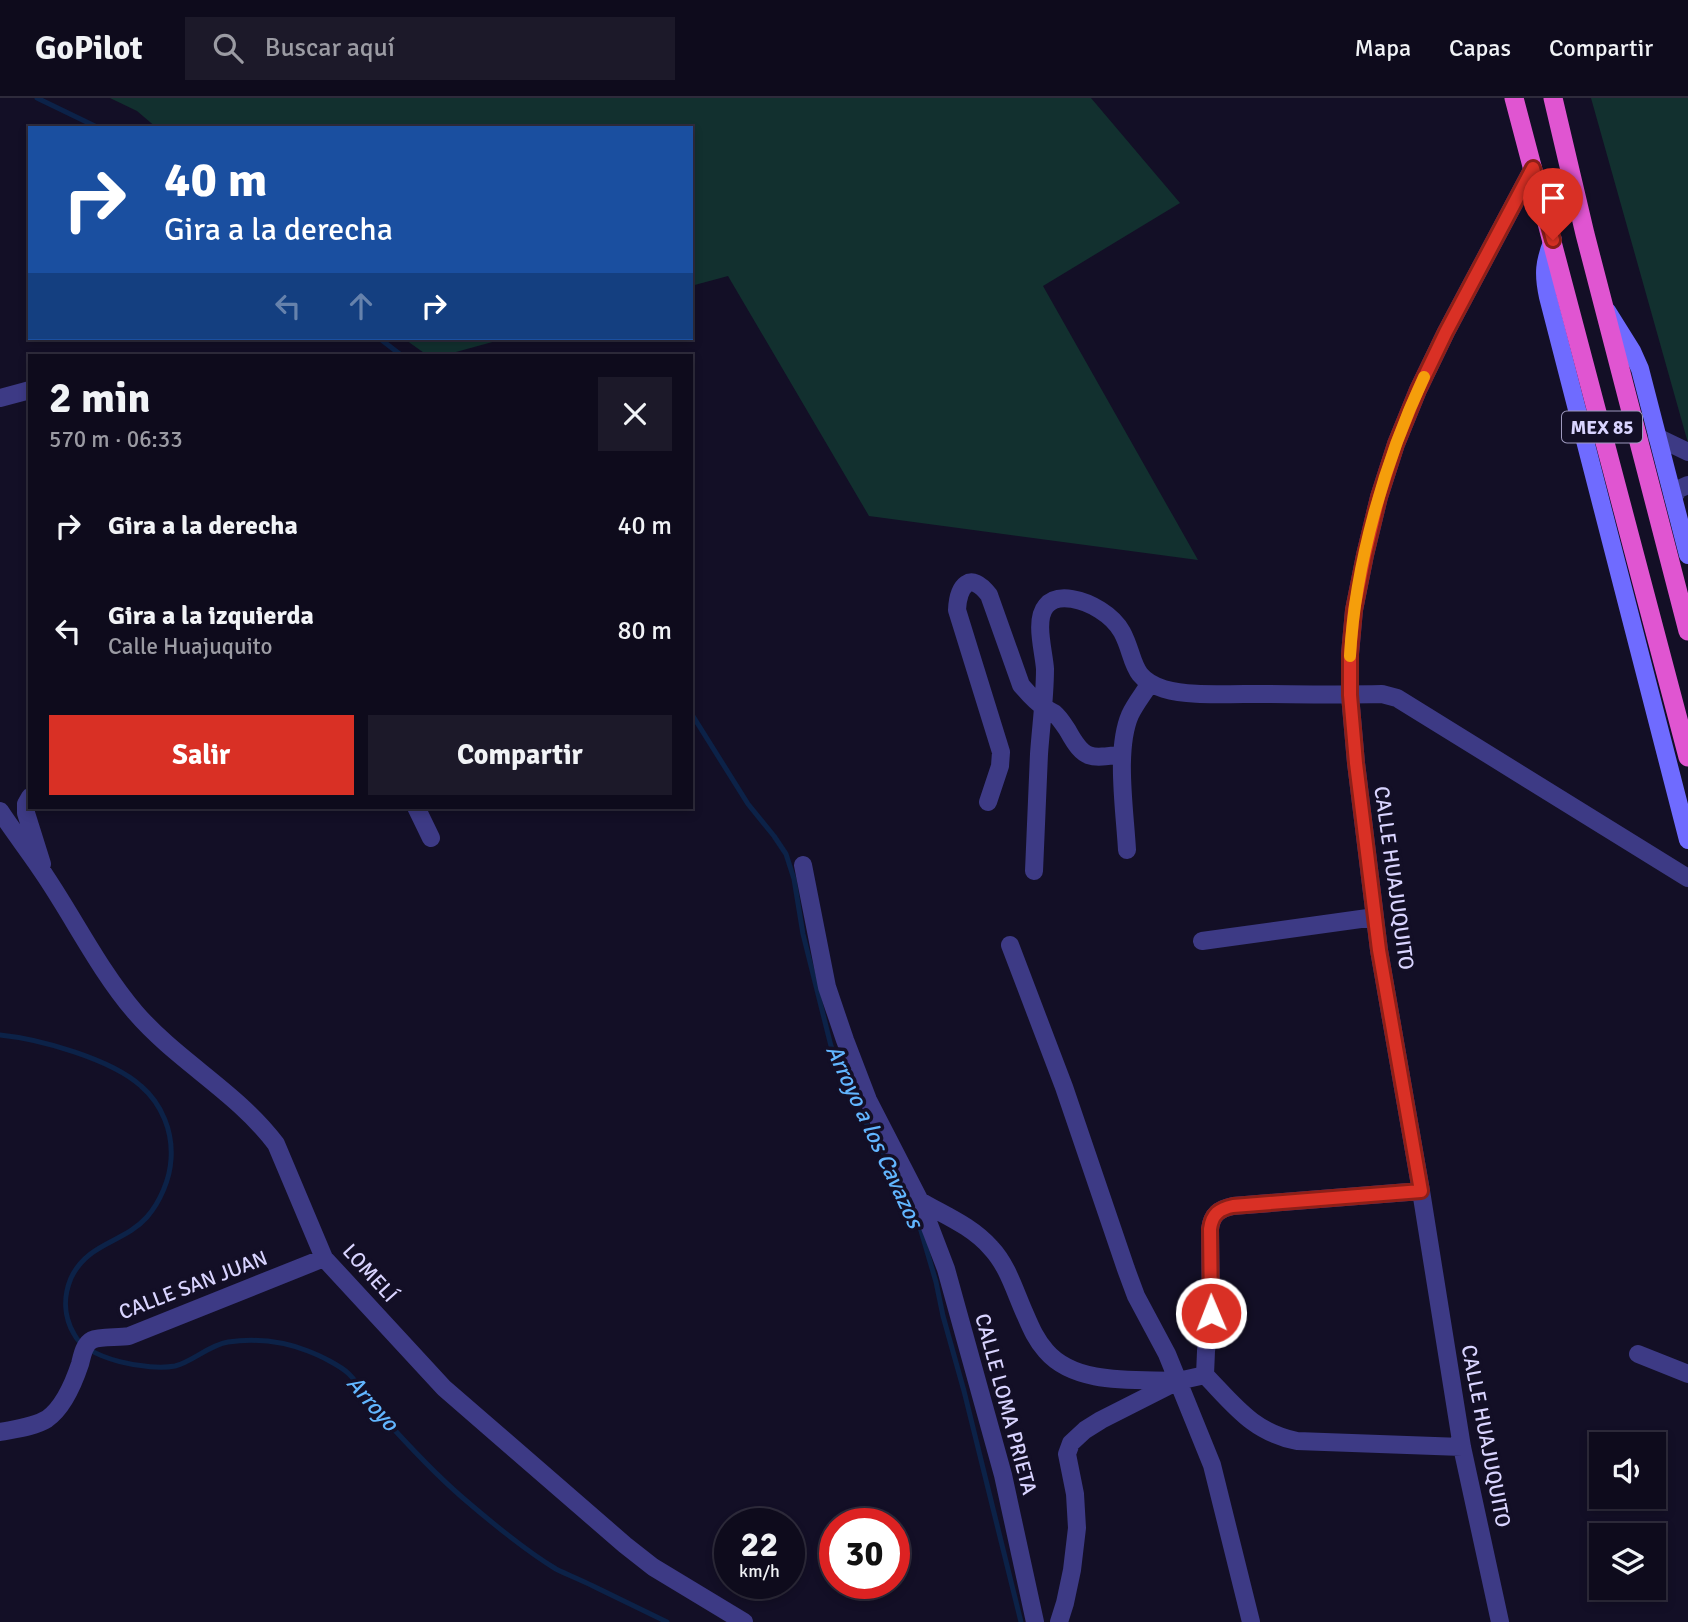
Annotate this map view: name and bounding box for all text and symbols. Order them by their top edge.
search box [185,17,675,80]
text: GoPilot [35,28,143,69]
icon: search [209,29,247,67]
text: Buscar aquí [265,32,395,64]
text: Mapa [1355,33,1411,63]
text: Capas [1449,33,1511,63]
text: Compartir [1549,33,1653,63]
text: 40 m [164,150,267,210]
icon: right [49,154,140,245]
pin [1523,168,1583,240]
icon: arrive [1534,179,1572,217]
text: Gira a la derecha [164,210,393,249]
icon: left [269,287,307,325]
icon: ahead [342,287,380,325]
icon: right [415,287,453,325]
text: 2 min [49,373,150,424]
button: close [598,377,672,451]
road number: MEX 85 [1562,412,1642,442]
text: 570 m · 06:33 [49,425,183,454]
icon: right [49,507,87,545]
text: Gira a la derecha [108,510,298,542]
text: 40 m [617,510,672,542]
text: Gira a la izquierda [108,600,314,632]
icon: left [49,612,87,650]
text: 80 m [617,615,672,647]
text: Calle Huajuquito [108,632,272,661]
button: Salir [49,715,354,795]
button: Compartir [368,715,672,795]
street label: CALLE HUAJUQUITO [1368,784,1420,972]
water label: Arroyo a los Cavazos [819,1040,931,1234]
street label: LOMELÍ [337,1238,404,1308]
street label: CALLE SAN JUAN [115,1245,271,1325]
position arrow [1174,1276,1248,1350]
street label: CALLE LOMA PRIETA [969,1311,1043,1498]
street label: CALLE HUAJUQUITO [1456,1343,1516,1529]
water label: Arroyo [340,1369,405,1438]
map controls [1589,1432,1666,1600]
button: sound [1589,1432,1666,1509]
speed limit sign: 30 [819,1508,910,1599]
text: 22 [741,1523,778,1566]
button: layers [1589,1523,1666,1600]
text: km/h [739,1560,780,1582]

